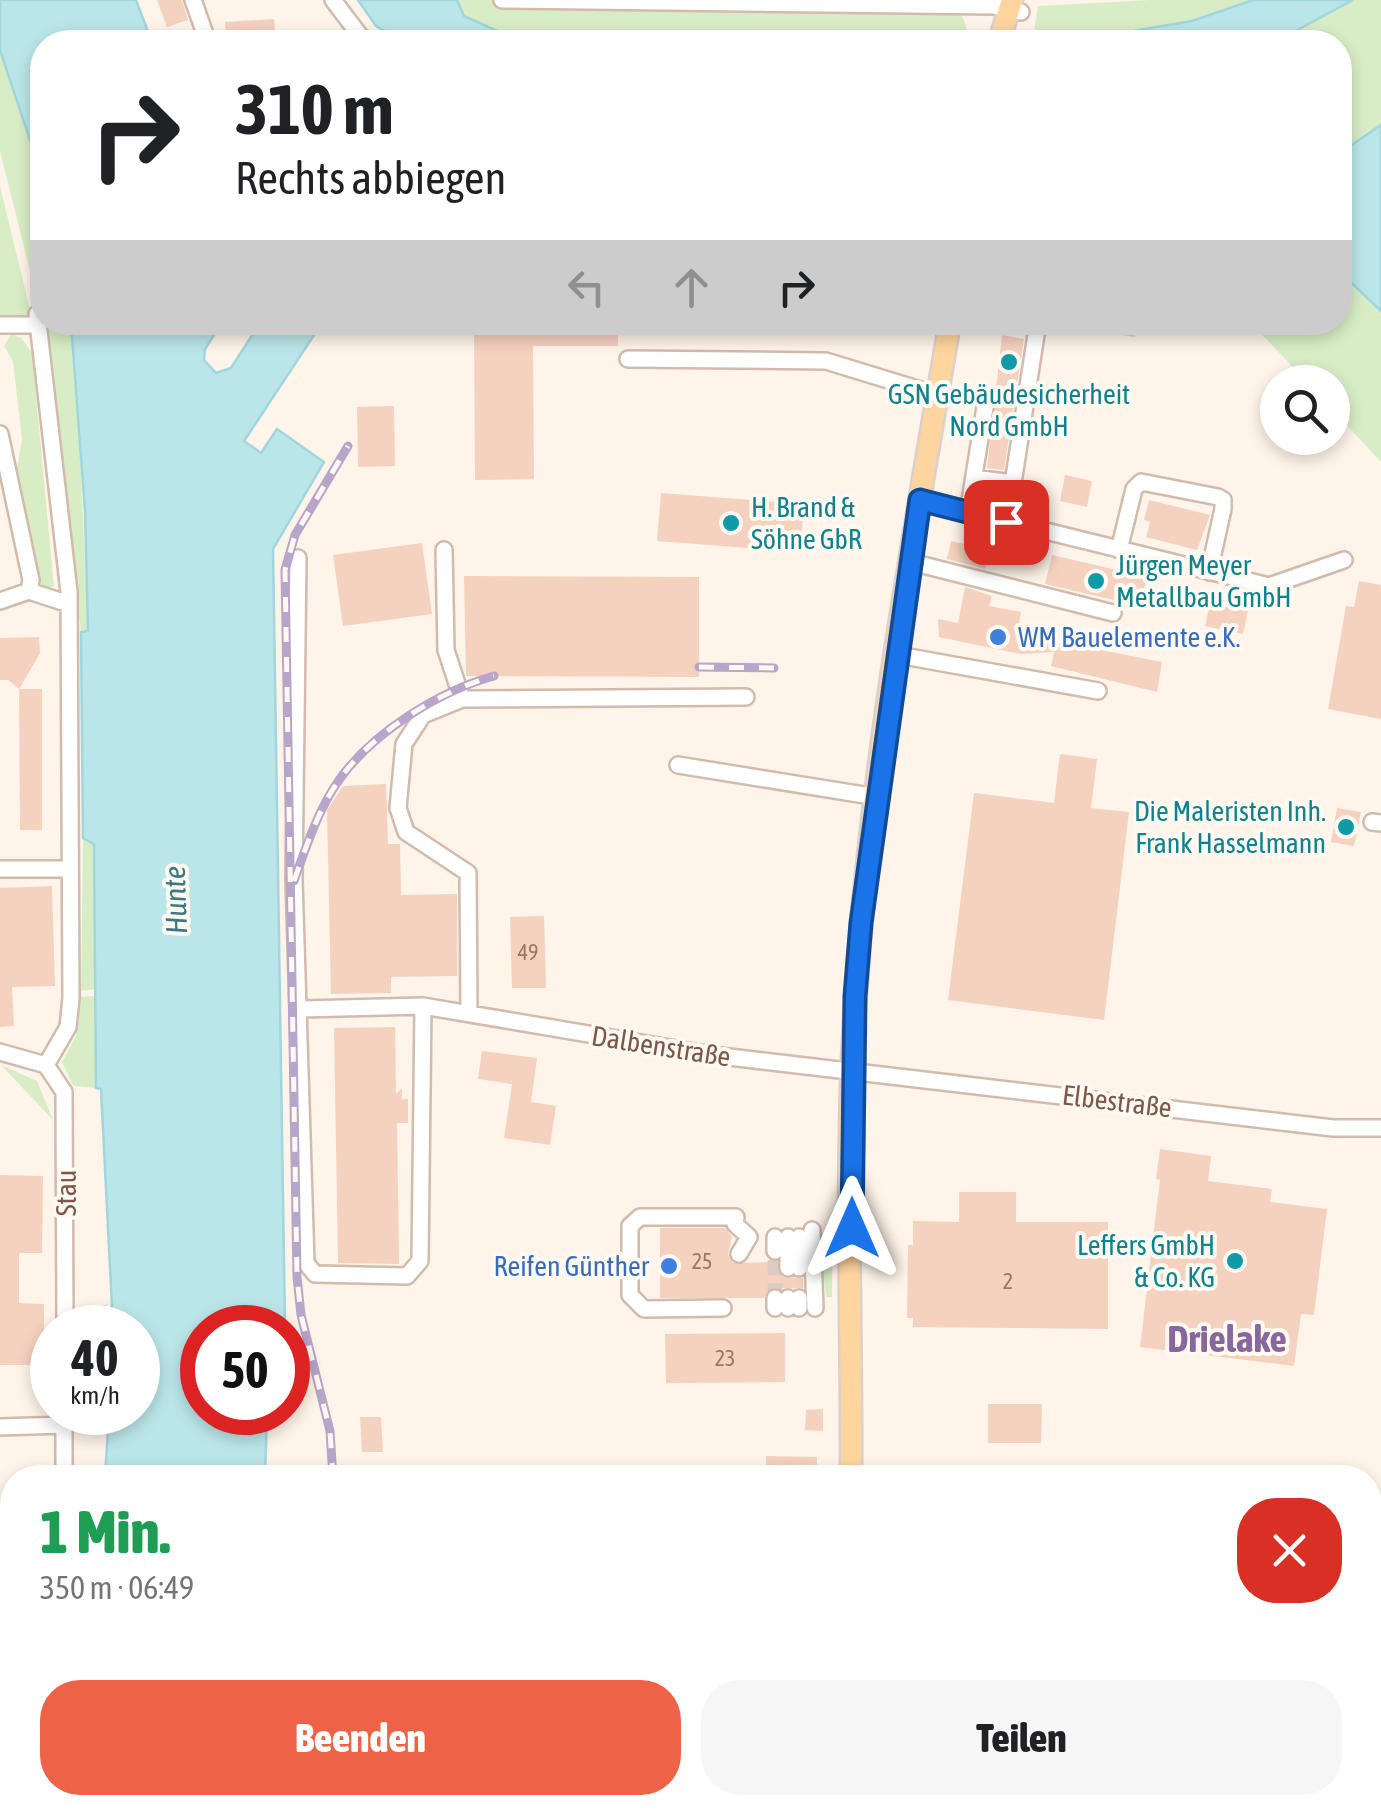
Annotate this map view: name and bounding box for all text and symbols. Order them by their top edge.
text: 310 m [235,69,394,149]
icon: right [70,70,200,200]
text: Rechts abbiegen [235,152,506,204]
icon: left [559,260,614,315]
icon: ahead [664,260,719,315]
icon: right [769,260,824,315]
marker: GSN Gebäudesicherheit Nord GmbH [998,351,1020,373]
map controls [1260,365,1350,455]
button: search [1260,365,1350,455]
place label: GSN Gebäudesicherheit Nord GmbH [888,378,1130,442]
pin [964,480,1049,565]
place label: H. Brand & Söhne GbR [751,491,862,555]
icon: arrive [979,495,1034,550]
marker: H. Brand & Söhne GbR [720,512,742,534]
place label: Jürgen Meyer Metallbau GmbH [1116,549,1292,613]
marker: Jürgen Meyer Metallbau GmbH [1085,570,1107,592]
place label: WM Bauelemente e.K. [1018,621,1240,653]
marker: WM Bauelemente e.K. [987,626,1009,648]
place label: Die Maleristen Inh. Frank Hasselmann [1134,795,1326,859]
marker: Die Maleristen Inh. Frank Hasselmann [1335,816,1357,838]
water label: Hunte [157,865,193,935]
house number: 49 [518,939,538,965]
street label: Dalbenstraße [589,1019,733,1073]
street label: Elbestraße [1061,1078,1173,1124]
street label: Stau [50,1170,82,1216]
position arrow [800,1176,904,1280]
place label: Leffers GmbH & Co. KG [1077,1229,1215,1293]
house number: 25 [692,1248,712,1274]
place label: Reifen Günther [493,1250,650,1282]
marker: Leffers GmbH & Co. KG [1224,1250,1246,1272]
marker: Reifen Günther [658,1255,680,1277]
house number: 2 [1003,1268,1013,1294]
speed limit sign: 50 [180,1305,310,1435]
district label: Drielake [1167,1317,1287,1360]
text: 40 [71,1329,118,1387]
house number: 23 [715,1345,735,1371]
text: km/h [70,1381,120,1409]
text: 1 Min. [40,1497,170,1566]
button: close [1237,1498,1342,1603]
text: 350 m · 06:49 [40,1569,194,1606]
button: Beenden [40,1680,681,1795]
button: Teilen [701,1680,1342,1795]

